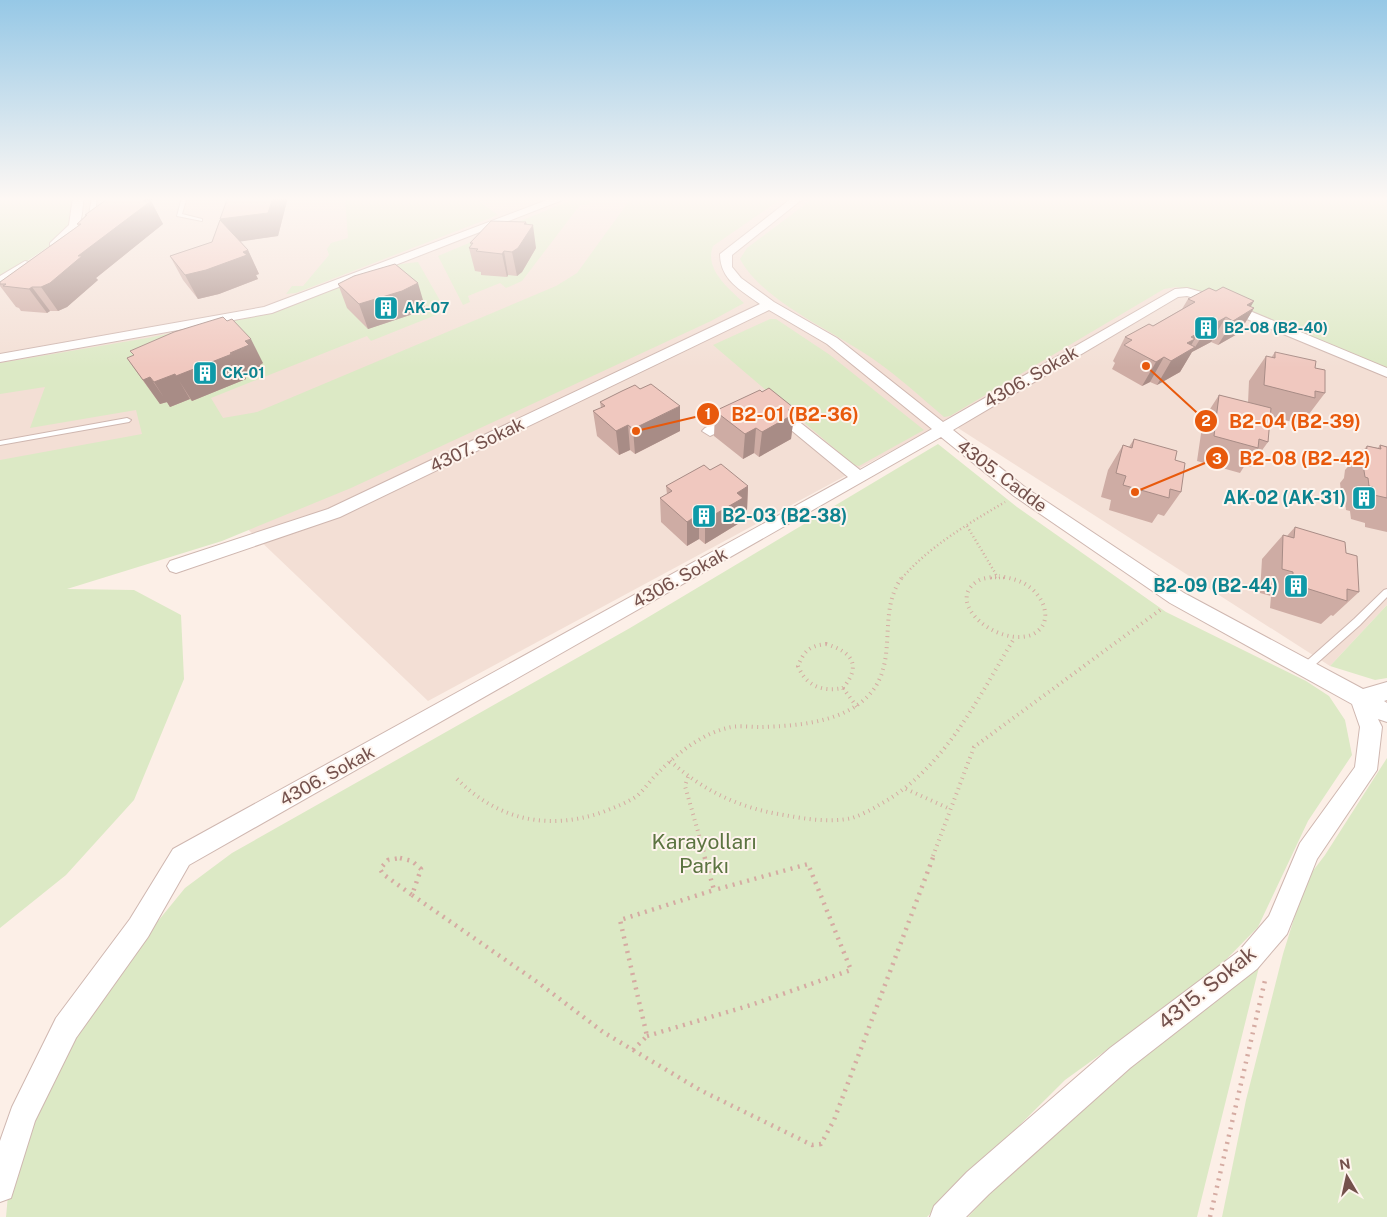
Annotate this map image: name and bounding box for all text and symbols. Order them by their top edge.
building icon: AK-07 [373,295,399,321]
place label: AK-07 [404,299,449,316]
building icon: B2-08 (B2-40) [1193,315,1219,341]
place label: B2-08 (B2-40) [1224,319,1328,336]
street label: 4306. Sokak [980,341,1082,412]
building icon: CK-01 [192,360,218,386]
place label: CK-01 [222,364,265,381]
callout: B2-01 (B2-36) [696,397,868,431]
text: B2-01 (B2-36) [731,403,859,425]
callout: B2-04 (B2-39) [1194,404,1371,438]
text: 1 [705,405,711,422]
text: B2-04 (B2-39) [1229,410,1361,432]
text: 2 [1201,412,1211,429]
street label: 4307. Sokak [426,413,527,476]
street label: 4305. Cadde [953,435,1051,516]
callout: B2-08 (B2-42) [1204,441,1381,475]
text: B2-08 (B2-42) [1239,447,1371,469]
text: 3 [1212,450,1222,467]
building icon: AK-02 (AK-31) [1351,485,1377,511]
place label: AK-02 (AK-31) [1223,487,1346,508]
building icon: B2-03 (B2-38) [691,503,717,529]
place label: B2-03 (B2-38) [722,505,847,526]
street label: 4306. Sokak [629,543,731,612]
building icon: B2-09 (B2-44) [1283,573,1309,599]
place label: B2-09 (B2-44) [1153,575,1278,596]
street label: 4306. Sokak [276,741,378,810]
park label: Karayolları Parkı [652,829,756,878]
street label: 4315. Sokak [1153,940,1261,1035]
north arrow [1322,1152,1372,1202]
text: N [1338,1155,1352,1173]

